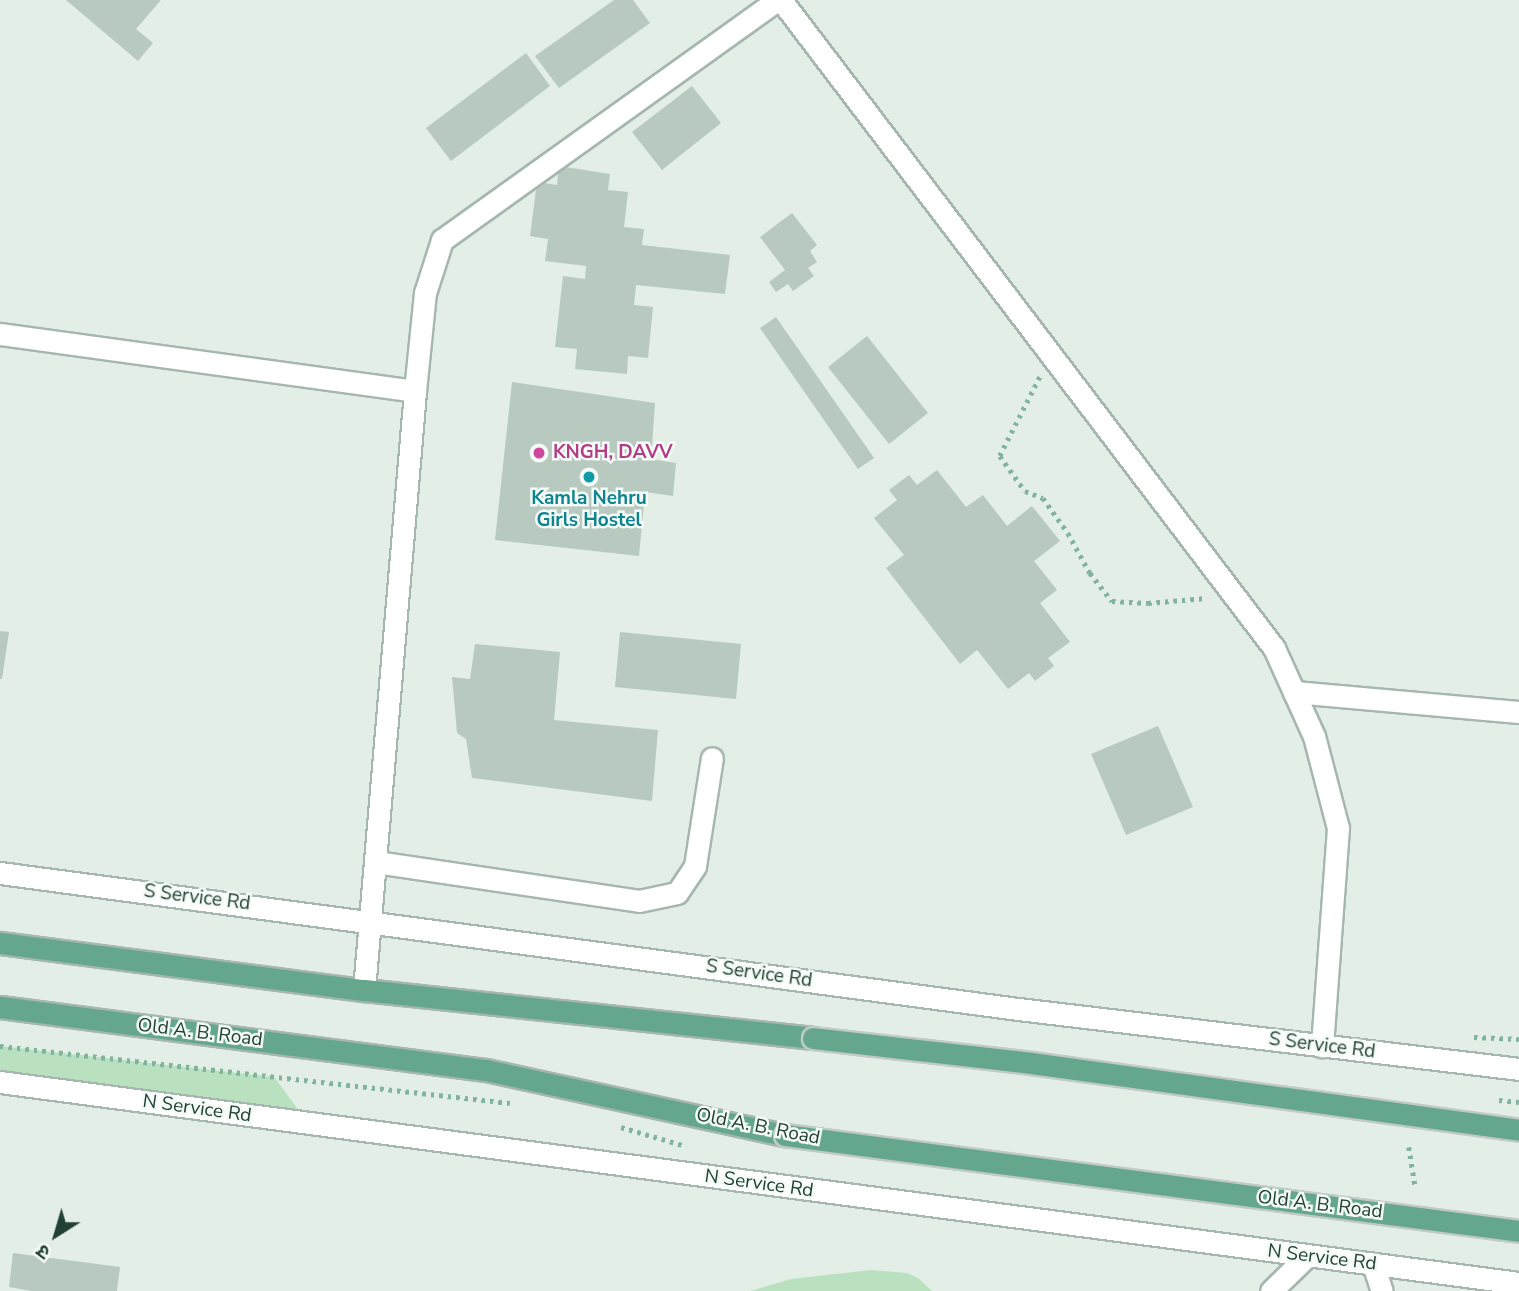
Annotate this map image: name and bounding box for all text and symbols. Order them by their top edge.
place label: KNGH, DAVV [553,442,673,464]
marker: KNGH, DAVV [531,445,547,461]
marker: Kamla Nehru Girls Hostel [581,469,597,485]
place label: Kamla Nehru Girls Hostel [531,488,647,532]
street label: S Service Rd [142,880,252,916]
street label: S Service Rd [704,955,814,993]
street label: Old A. B. Road [136,1014,264,1052]
street label: S Service Rd [1267,1028,1377,1064]
street label: N Service Rd [141,1090,253,1128]
street label: Old A. B. Road [694,1104,822,1150]
street label: N Service Rd [703,1165,815,1203]
street label: Old A. B. Road [1256,1186,1384,1224]
north arrow [21,1200,91,1270]
text: उ [31,1238,56,1266]
street label: N Service Rd [1266,1240,1378,1276]

